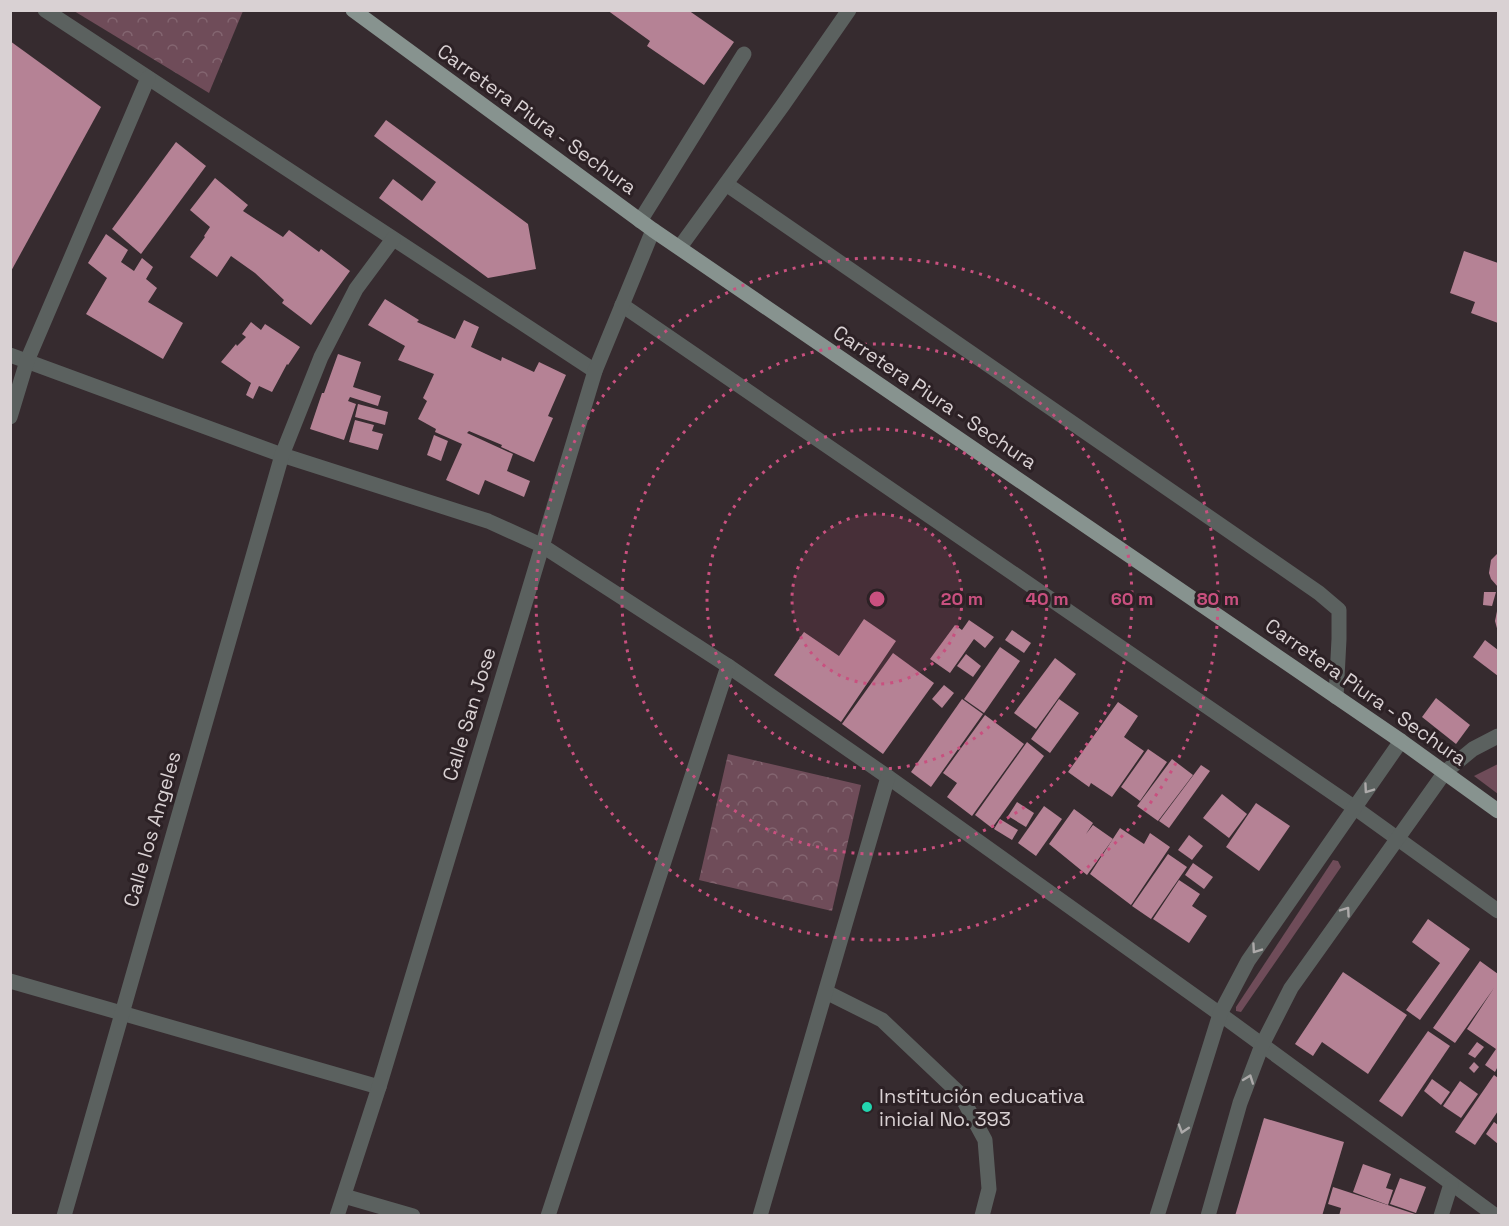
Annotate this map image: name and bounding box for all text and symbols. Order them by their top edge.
street label: Carretera Piura - Sechura [432,38,642,200]
street label: Carretera Piura - Sechura [828,319,1042,475]
text: 20 m [941,587,983,610]
text: 40 m [1025,587,1069,610]
text: 60 m [1111,587,1153,610]
text: 80 m [1197,587,1239,610]
centre of rings [867,589,887,609]
street label: Carretera Piura - Sechura [1260,612,1472,772]
street label: Calle San Jose [436,644,502,784]
street label: Calle los Angeles [117,748,187,910]
one-way arrow [1364,783,1375,794]
one-way arrow [1339,906,1350,917]
one-way arrow [1252,943,1263,954]
one-way arrow [1242,1074,1255,1085]
place label: Institución educativa inicial No. 393 [879,1083,1084,1132]
marker: Institución educativa inicial No. 393 [860,1100,874,1114]
one-way arrow [1178,1123,1190,1134]

